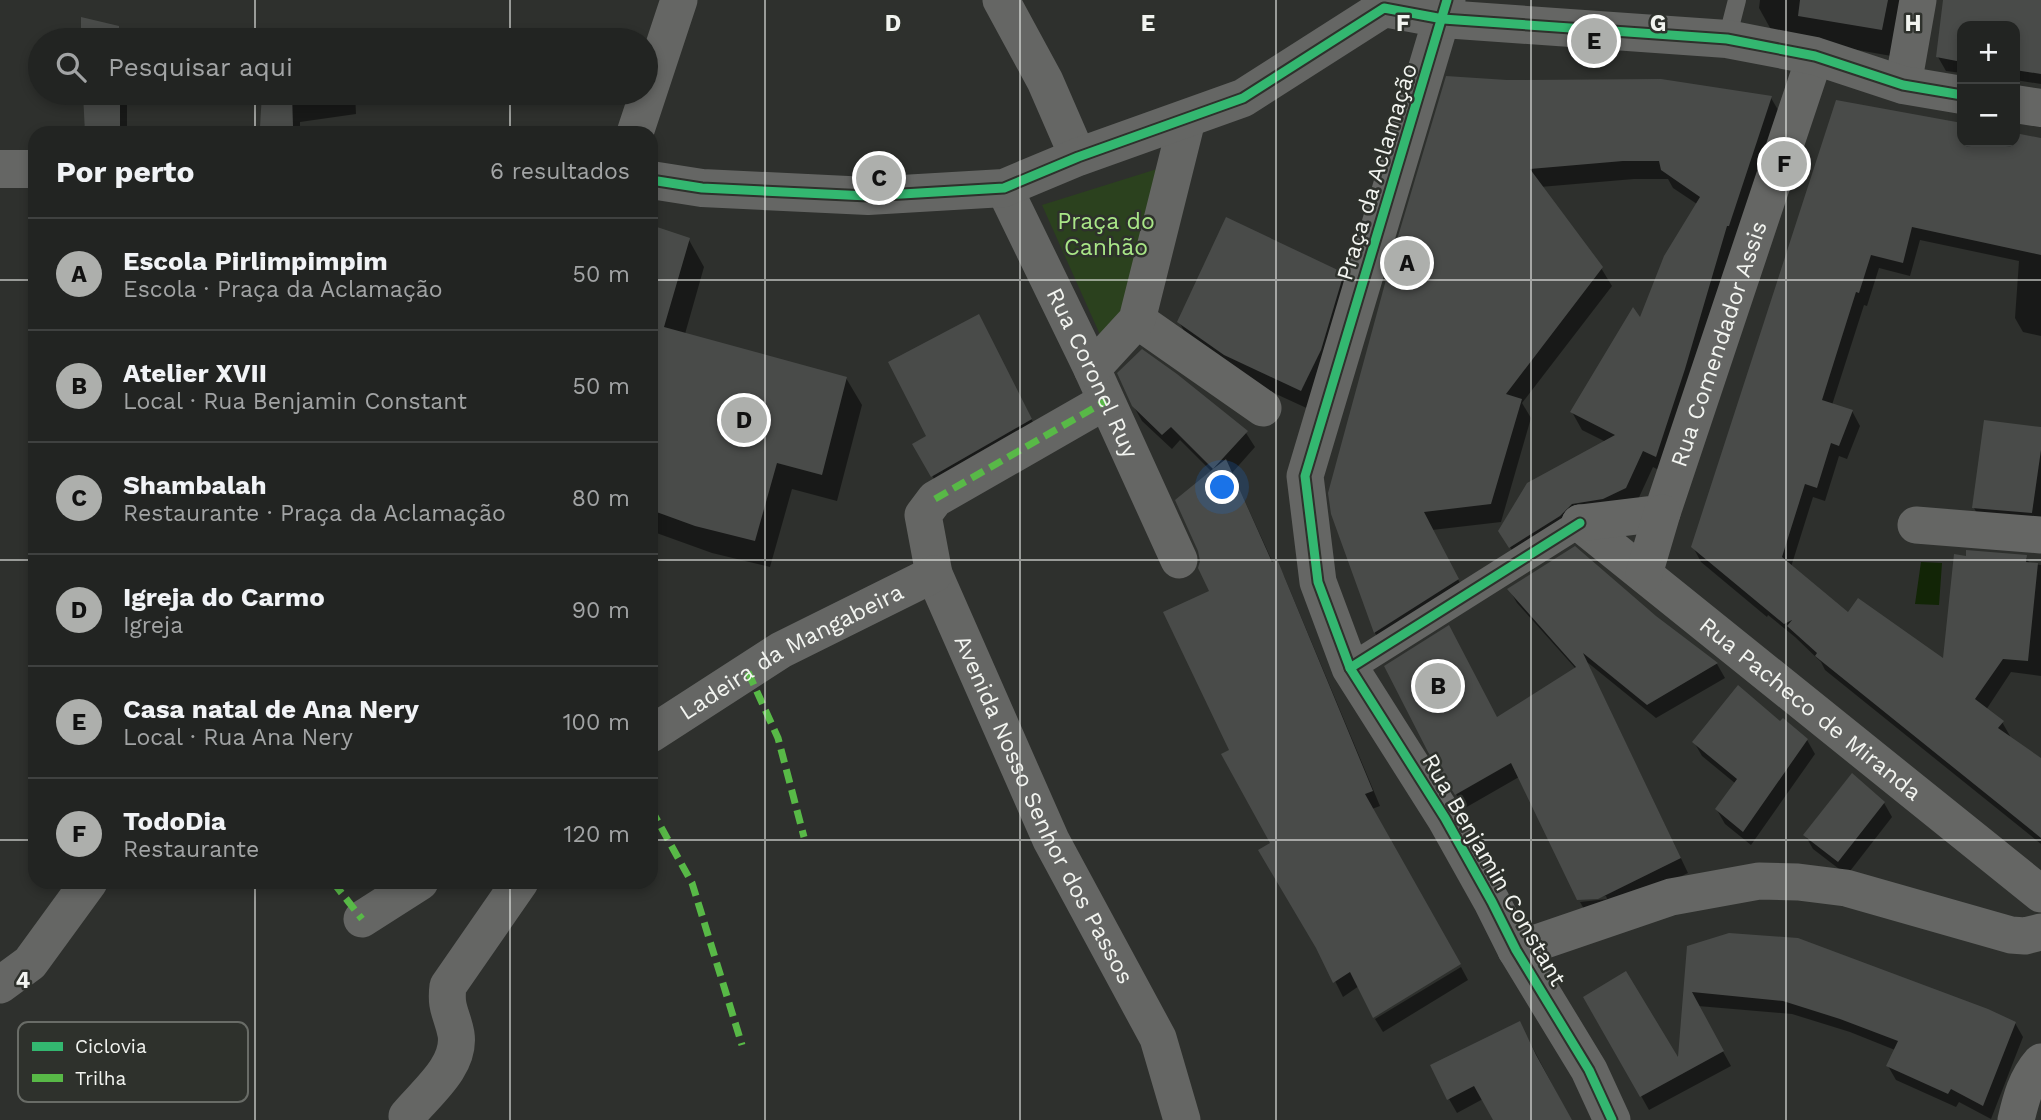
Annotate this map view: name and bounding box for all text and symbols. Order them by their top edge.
text: D [885,10,901,37]
text: E [1141,10,1155,37]
text: F [1396,10,1410,37]
text: G [1650,10,1666,37]
text: H [1904,10,1922,37]
pin: E [1571,15,1617,67]
map controls [1957,21,2020,147]
button: + [1957,21,2020,84]
search box [28,28,658,105]
icon: search [52,48,90,86]
text: Pesquisar aqui [108,52,293,82]
street label: Praça da Aclamação [1331,59,1423,285]
button: − [1957,84,2020,147]
pin: F [1761,138,1807,190]
pin: C [856,152,902,204]
text: Por perto [56,154,194,189]
text: 6 resultados [490,158,630,185]
park label: Praça do Canhão [1057,208,1155,261]
street label: Rua Comendador Assis [1665,217,1772,470]
pin: A [1384,237,1430,289]
text: Escola Pirlimpimpim [123,246,388,276]
text: A [71,261,87,288]
text: 50 m [573,261,630,288]
text: Escola · Praça da Aclamação [123,276,443,303]
street label: Rua Coronel Ruy [1041,283,1144,462]
text: Atelier XVII [123,358,267,388]
text: B [71,373,87,400]
text: 50 m [573,373,630,400]
text: Local · Rua Benjamin Constant [123,388,467,415]
pin: D [721,394,767,446]
text: Shambalah [123,470,267,500]
your location [1205,470,1239,504]
text: C [71,485,87,512]
text: 80 m [572,485,630,512]
text: Restaurante · Praça da Aclamação [123,500,506,527]
street label: Ladeira da Mangabeira [674,578,908,725]
text: Igreja do Carmo [123,582,325,612]
text: D [71,597,87,624]
text: 90 m [572,597,630,624]
street label: Rua Pacheco de Miranda [1694,611,1927,806]
text: Igreja [123,612,183,639]
street label: Avenida Nosso Senhor dos Passos [949,631,1139,988]
pin: B [1415,660,1461,712]
text: Casa natal de Ana Nery [123,694,419,724]
text: E [72,709,86,736]
text: 100 m [563,709,630,736]
text: Local · Rua Ana Nery [123,724,353,751]
street label: Rua Benjamin Constant [1416,749,1572,991]
text: TodoDia [123,806,226,836]
text: F [72,821,86,848]
text: 120 m [564,821,630,848]
text: Restaurante [123,836,259,863]
text: 4 [16,967,31,994]
legend [18,1022,248,1102]
text: Ciclovia [75,1035,147,1058]
text: Trilha [75,1067,127,1090]

